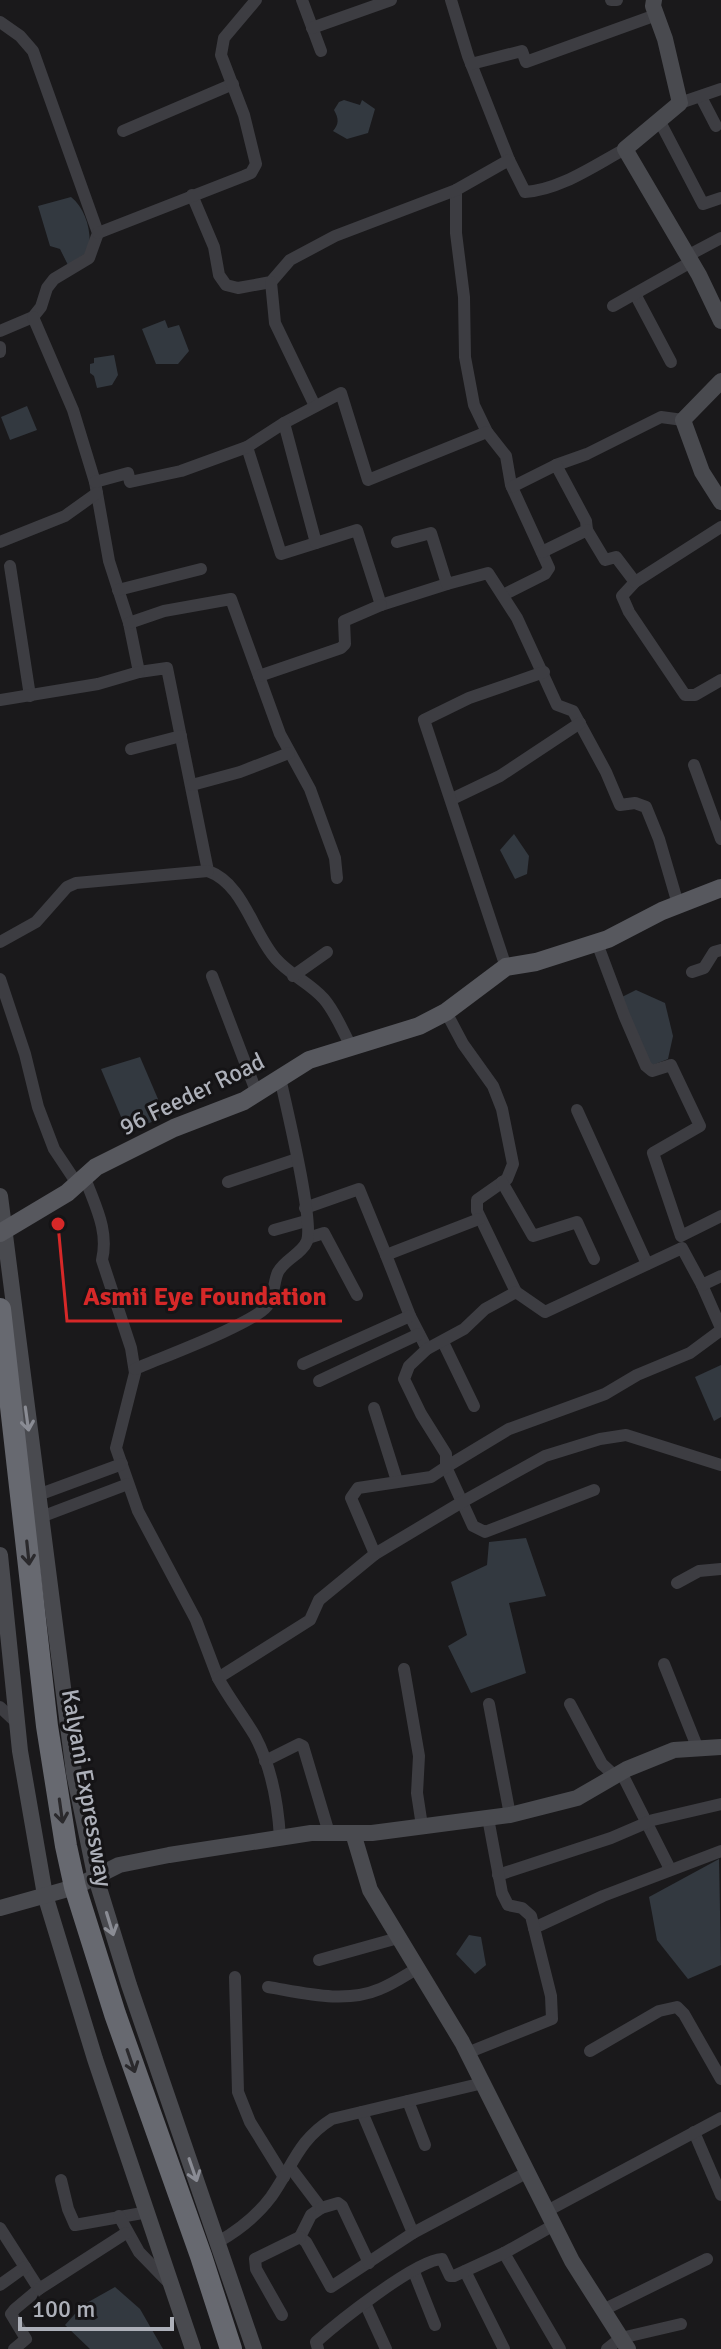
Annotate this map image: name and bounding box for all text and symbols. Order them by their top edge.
street label: 96 Feeder Road [115,1046,269,1142]
callout: Asmii Eye Foundation [67,1271,342,1321]
text: Asmii Eye Foundation [83,1281,327,1313]
one-way arrow [20,1405,35,1432]
one-way arrow [20,1540,35,1566]
street label: Kalyani Expressway [55,1687,119,1889]
one-way arrow [54,1798,69,1823]
one-way arrow [104,1911,119,1936]
one-way arrow [125,2048,140,2073]
one-way arrow [187,2157,202,2182]
scale bar [20,2281,172,2331]
text: 100 m [32,2294,95,2324]

